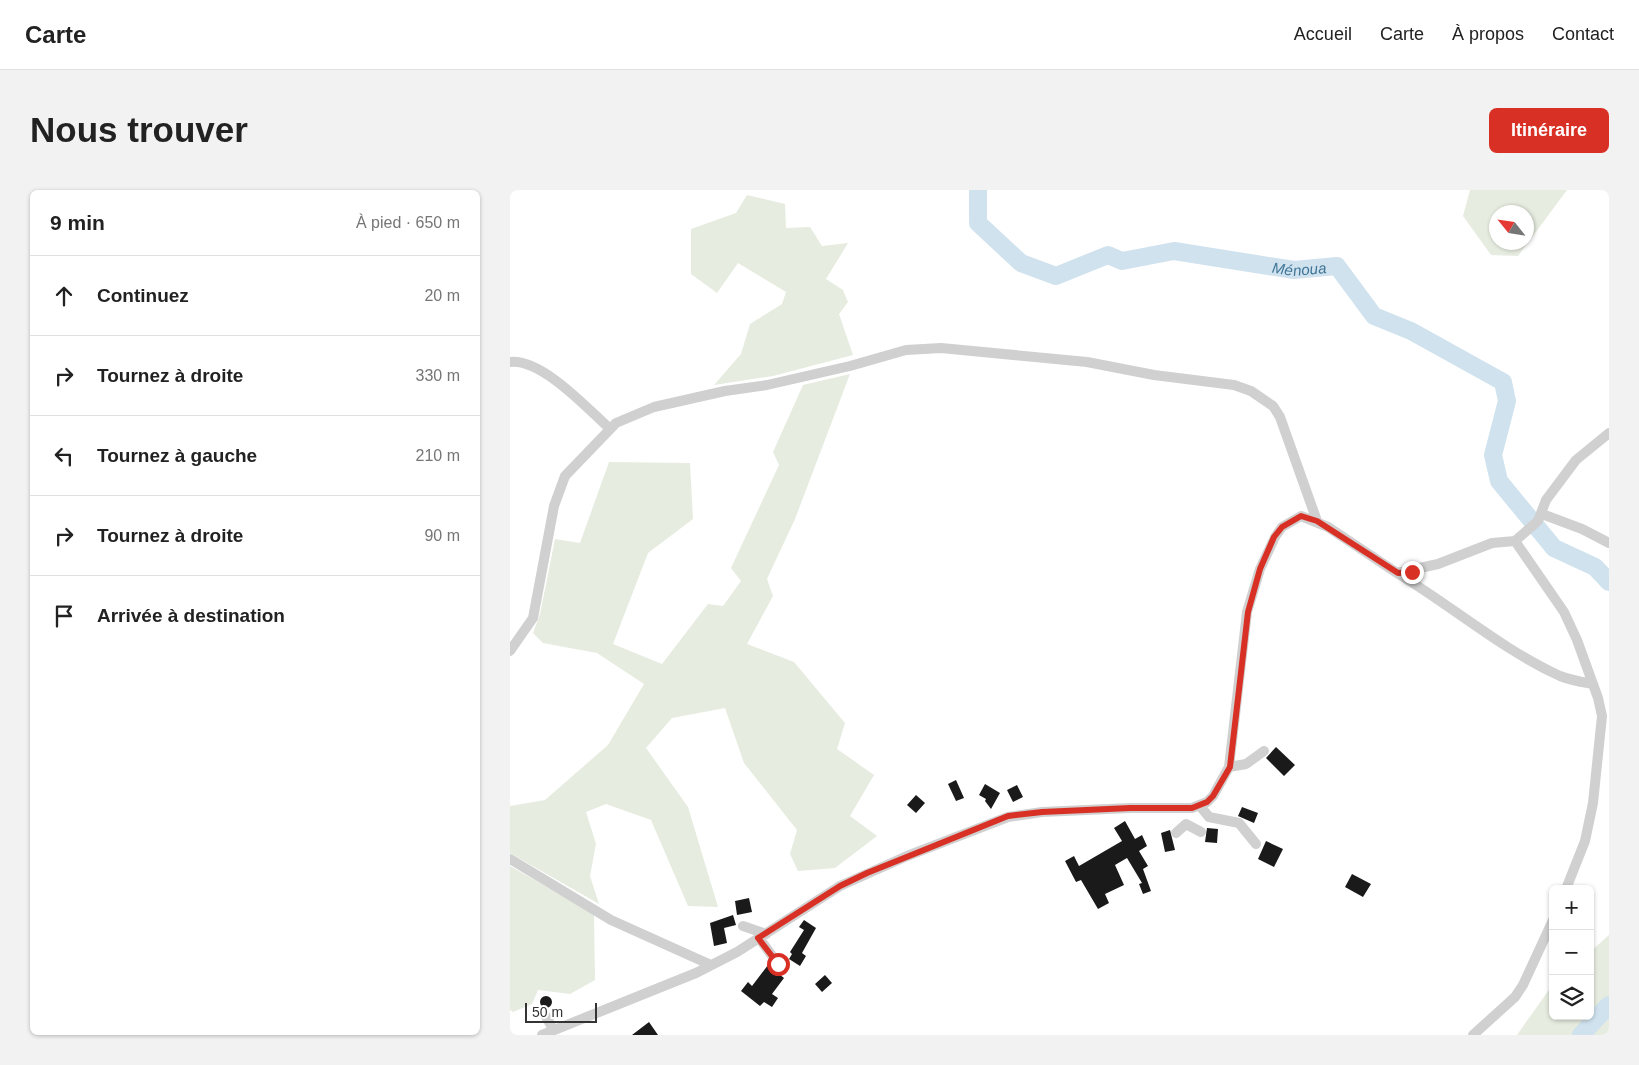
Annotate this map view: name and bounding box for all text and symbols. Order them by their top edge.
text: Carte [25,21,86,48]
text: Accueil [1294,24,1352,44]
text: Carte [1380,24,1424,44]
text: À propos [1452,24,1524,44]
text: Contact [1552,24,1614,44]
button: Itinéraire [1489,108,1609,153]
text: Nous trouver [30,110,248,149]
north arrow [1489,205,1534,250]
text: 9 min [50,211,105,234]
text: À pied · 650 m [356,214,460,231]
water label: Ménoua [1271,258,1327,279]
icon: ahead [50,282,78,310]
text: Continuez [97,285,189,306]
text: 20 m [424,287,460,304]
icon: right [50,362,78,390]
text: Tournez à droite [97,365,243,386]
text: 330 m [416,367,460,384]
icon: left [50,442,78,470]
text: Tournez à gauche [97,445,257,466]
text: 210 m [416,447,460,464]
icon: right [50,522,78,550]
text: Tournez à droite [97,525,243,546]
text: 90 m [424,527,460,544]
route end [1401,561,1424,584]
icon: arrive [50,602,78,630]
text: Arrivée à destination [97,605,285,626]
map controls [1549,885,1594,1020]
button: + [1549,885,1594,930]
button: − [1549,930,1594,975]
route start [767,953,790,976]
button: layers [1549,975,1594,1020]
scale bar [525,1000,598,1023]
text: 50 m [532,1004,563,1020]

